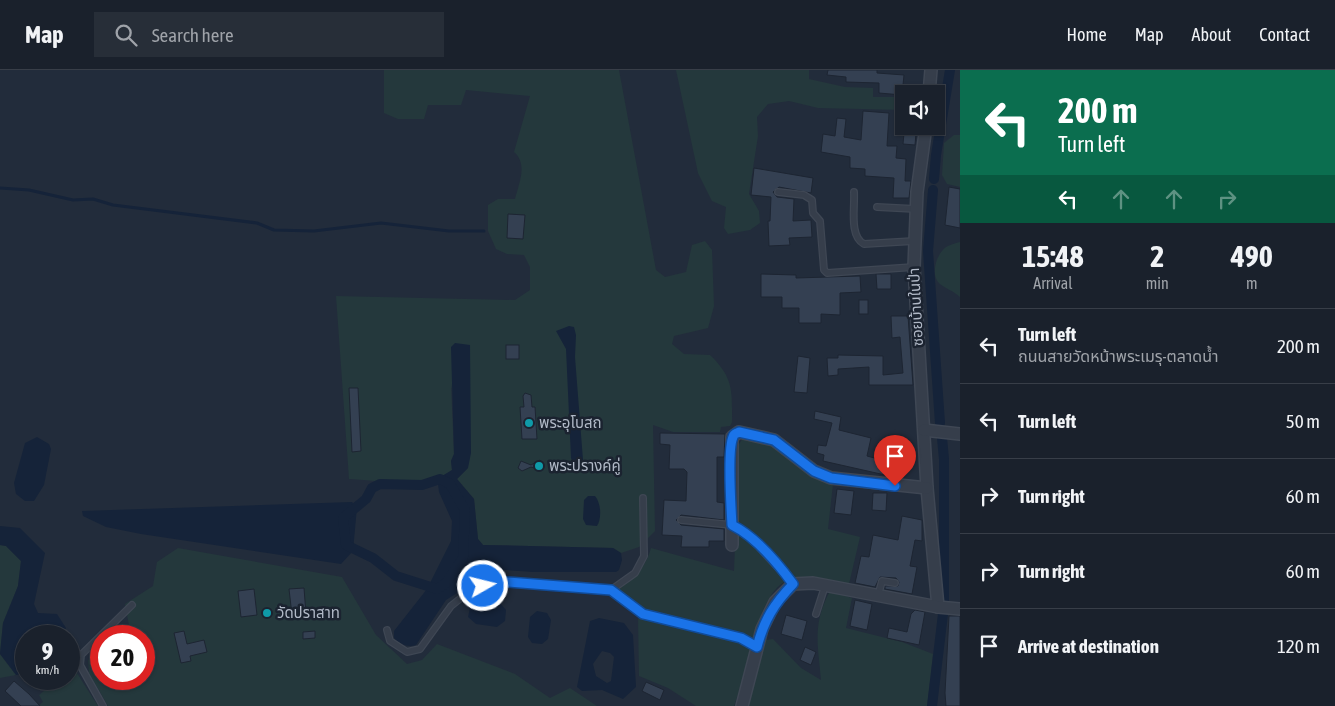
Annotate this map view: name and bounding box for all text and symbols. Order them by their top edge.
search box [94,12,444,57]
text: Map [25,21,64,48]
icon: search [112,21,140,49]
text: Search here [152,24,234,46]
text: Home [1067,24,1107,45]
text: Map [1135,24,1164,45]
text: About [1192,24,1231,45]
text: Contact [1259,24,1310,45]
map controls [895,85,945,135]
button: sound [895,85,945,135]
icon: left [975,90,1040,155]
text: 200 m [1058,90,1137,130]
text: Turn left [1058,131,1125,157]
icon: left [1054,185,1082,213]
icon: ahead [1107,185,1135,213]
icon: ahead [1160,185,1188,213]
icon: right [1213,185,1241,213]
text: 15:48 [1022,239,1084,273]
text: 2 [1150,239,1164,273]
text: 490 [1231,239,1273,273]
street label: ซอยบ้านในป่า [905,267,926,347]
text: Arrival [1033,274,1072,292]
text: min [1146,274,1169,292]
text: m [1246,274,1258,292]
text: Turn left [1018,323,1076,345]
icon: left [975,332,1003,360]
text: 200 m [1277,335,1320,357]
text: ถนนสายวัดหน้าพระเมรุ-ตลาดน้ำ [1018,347,1218,365]
icon: left [975,407,1003,435]
text: Turn left [1018,410,1076,432]
text: 50 m [1286,410,1320,432]
place label: พระอุโบสถ [539,414,602,432]
marker: พระอุโบสถ [523,417,535,429]
pin [874,435,916,486]
icon: arrive [881,442,909,470]
place label: พระปรางค์คู่ [549,457,621,475]
marker: พระปรางค์คู่ [533,460,545,472]
icon: right [975,482,1003,510]
text: Turn right [1018,485,1085,507]
text: 60 m [1286,485,1320,507]
icon: right [975,557,1003,585]
position arrow [456,559,508,611]
text: Turn right [1018,560,1085,582]
text: 60 m [1286,560,1320,582]
place label: วัดปราสาท [277,604,340,621]
marker: วัดปราสาท [261,607,273,619]
speed limit sign: 20 [90,625,155,690]
icon: arrive [975,632,1003,660]
text: Arrive at destination [1018,635,1159,657]
text: 120 m [1277,635,1320,657]
text: 9 [42,637,53,665]
text: km/h [36,663,59,677]

